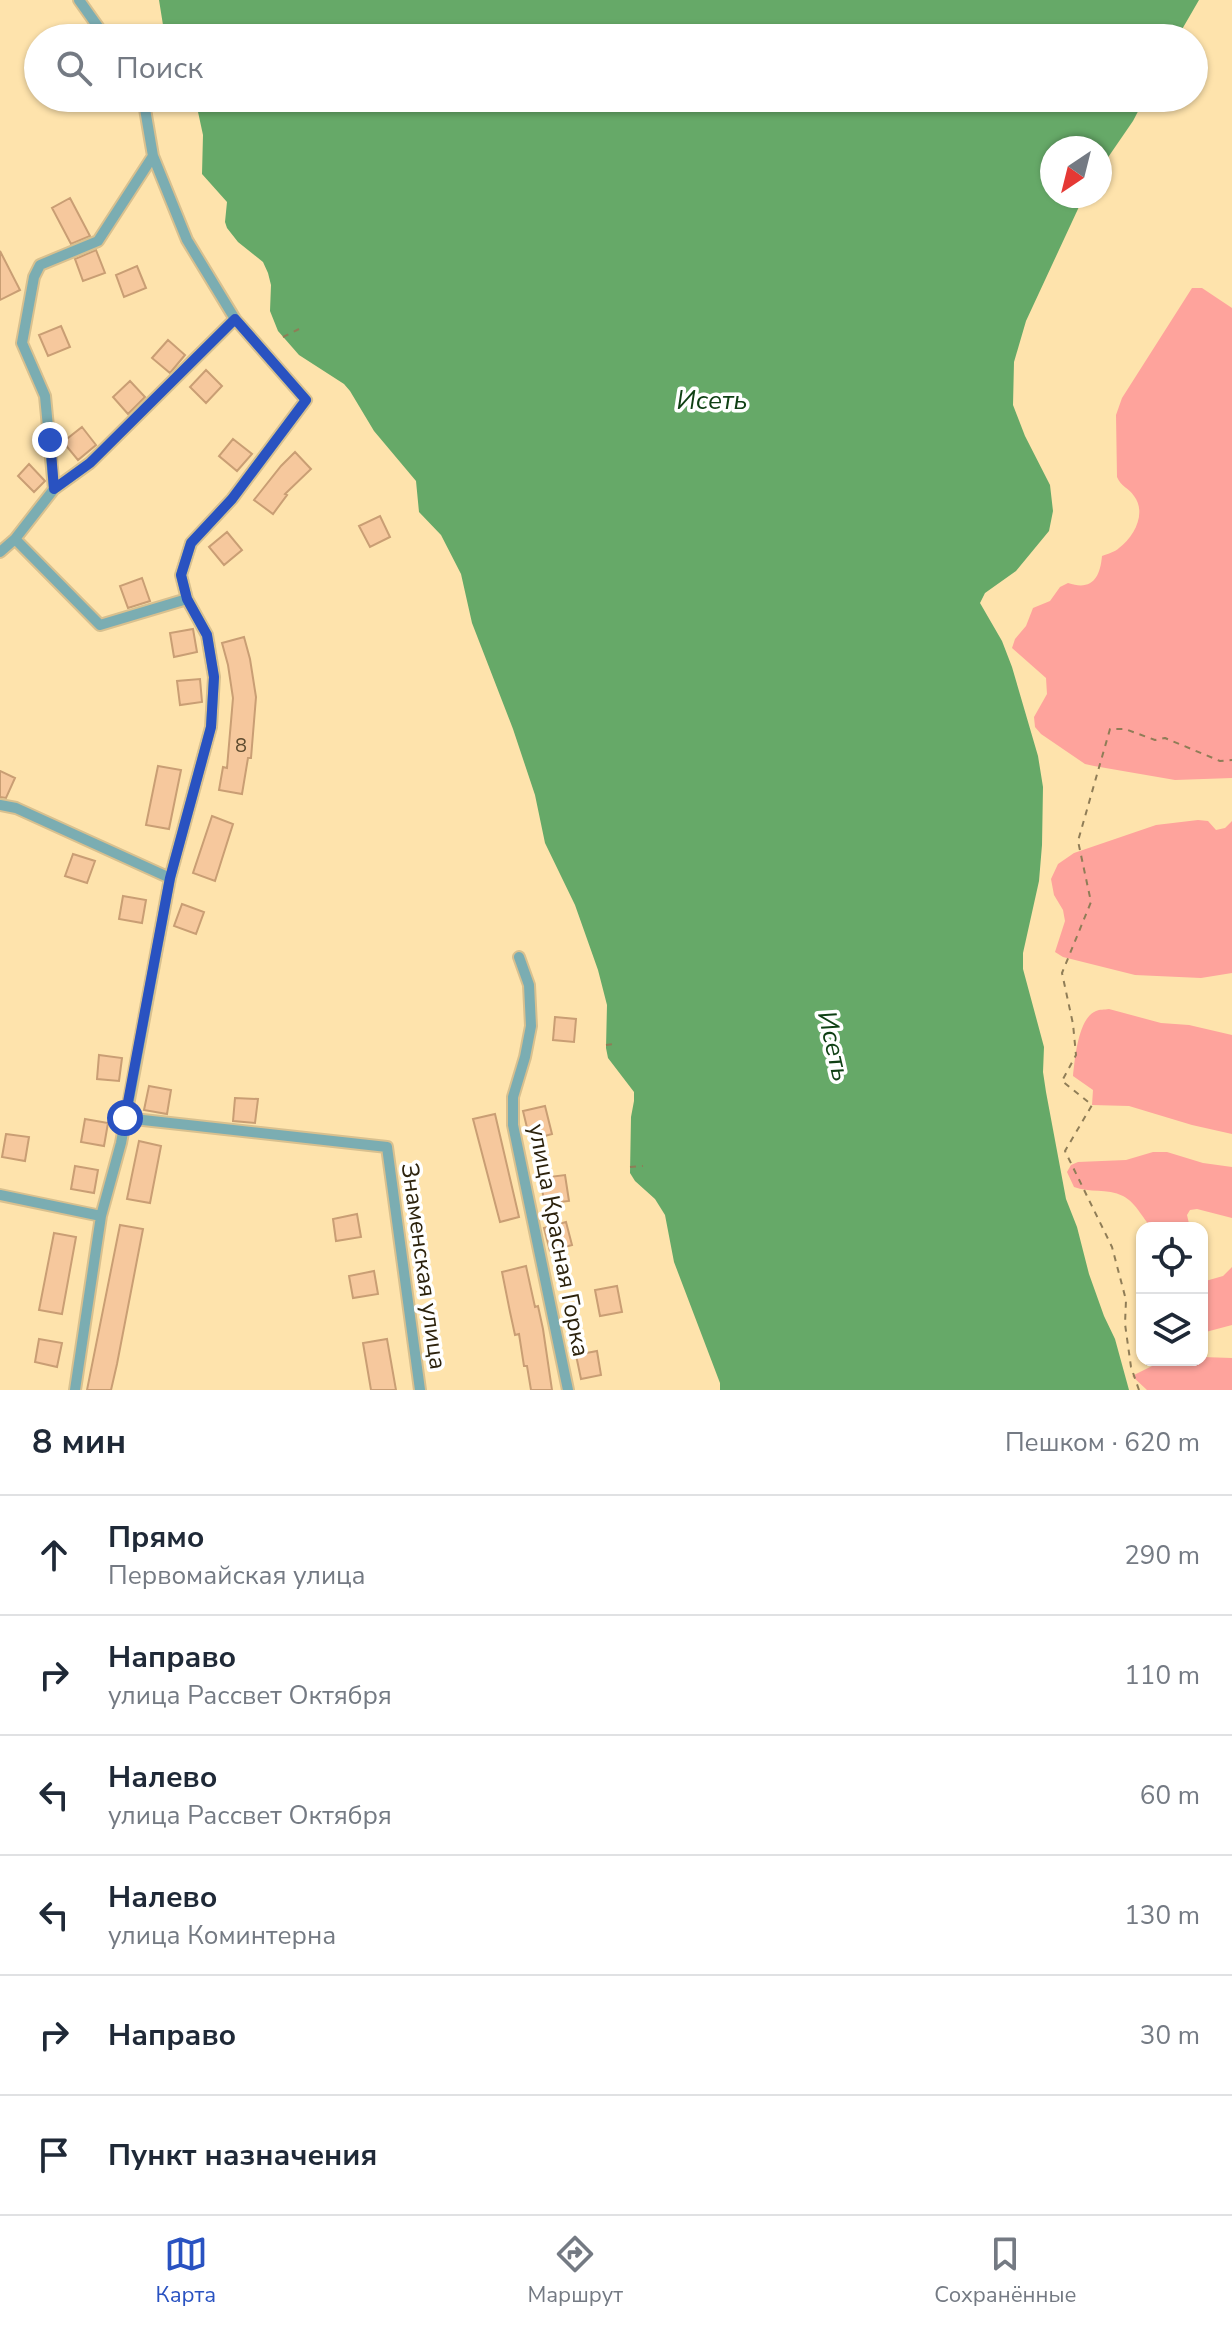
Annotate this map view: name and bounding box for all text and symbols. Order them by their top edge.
search box [24,24,1208,112]
icon: search [52,46,96,90]
text: Поиск [116,48,203,89]
north arrow [1040,136,1112,208]
water label: Исеть [676,383,748,418]
route end [32,422,68,458]
house number: 8 [235,732,247,759]
water label: Исеть [809,1007,859,1085]
route start [107,1100,143,1136]
street label: улица Красная Горка [521,1121,597,1359]
street label: Знаменская улица [394,1161,454,1371]
map controls [1136,1222,1208,1366]
button: locate [1136,1222,1208,1294]
button: layers [1136,1294,1208,1366]
text: 8 мин [32,1419,126,1465]
text: Пешком · 620 m [1005,1425,1200,1460]
text: Прямо [108,1517,205,1558]
icon: ahead [32,1533,76,1577]
text: 290 m [1124,1538,1200,1573]
text: Первомайская улица [108,1558,366,1593]
text: Направо [108,1637,236,1678]
icon: right [32,1653,76,1697]
text: 110 m [1124,1658,1200,1693]
text: улица Рассвет Октября [108,1678,392,1713]
text: Налево [108,1757,217,1798]
icon: left [32,1773,76,1817]
text: 60 m [1140,1778,1200,1813]
text: улица Рассвет Октября [108,1798,392,1833]
text: Налево [108,1877,217,1918]
icon: left [32,1893,76,1937]
text: 130 m [1124,1898,1200,1933]
text: улица Коминтерна [108,1918,336,1953]
icon: right [32,2013,76,2057]
text: Направо [108,2015,236,2056]
text: 30 m [1140,2018,1200,2053]
icon: arrive [32,2133,76,2177]
text: Пункт назначения [108,2135,377,2176]
tab: Карта [156,2232,216,2310]
tab: Маршрут [527,2232,623,2310]
tab: Сохранённые [934,2232,1076,2310]

